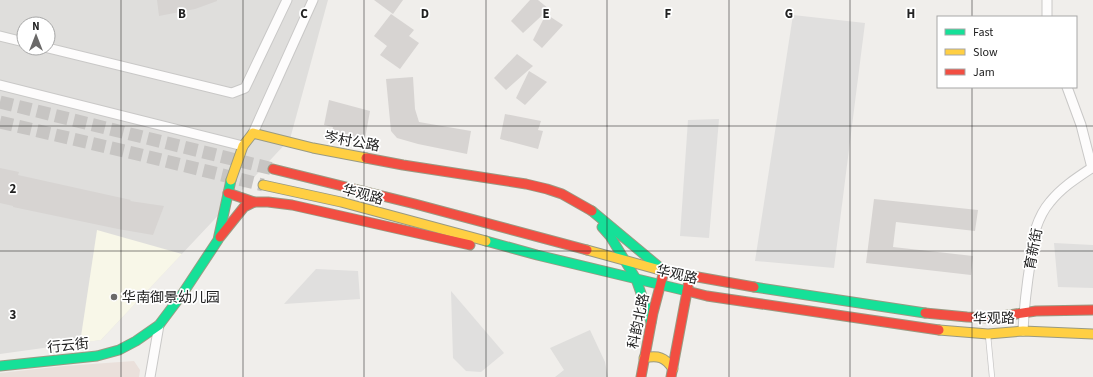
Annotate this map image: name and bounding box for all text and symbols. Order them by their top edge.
text: B [178,5,186,23]
text: C [300,5,308,23]
text: D [421,5,429,23]
text: E [542,5,550,23]
text: F [665,5,672,23]
text: G [785,5,793,23]
text: H [907,5,915,23]
north arrow [16,16,56,56]
legend [937,16,1077,88]
text: N [32,19,40,34]
text: Fast [973,24,993,41]
text: Slow [973,44,998,61]
text: Jam [973,64,995,81]
street label: 岑村公路 [323,127,381,157]
text: 2 [10,180,17,198]
street label: 华观路 [340,180,386,210]
street label: 育新街 [1020,227,1048,272]
street label: 华观路 [654,261,699,289]
place label: 华南御景幼儿园 [122,288,220,308]
marker: 华南御景幼儿园 [109,292,119,302]
street label: 科韵北路 [623,292,655,351]
text: 3 [10,306,17,324]
street label: 华观路 [973,309,1015,329]
street label: 行云街 [46,334,90,358]

